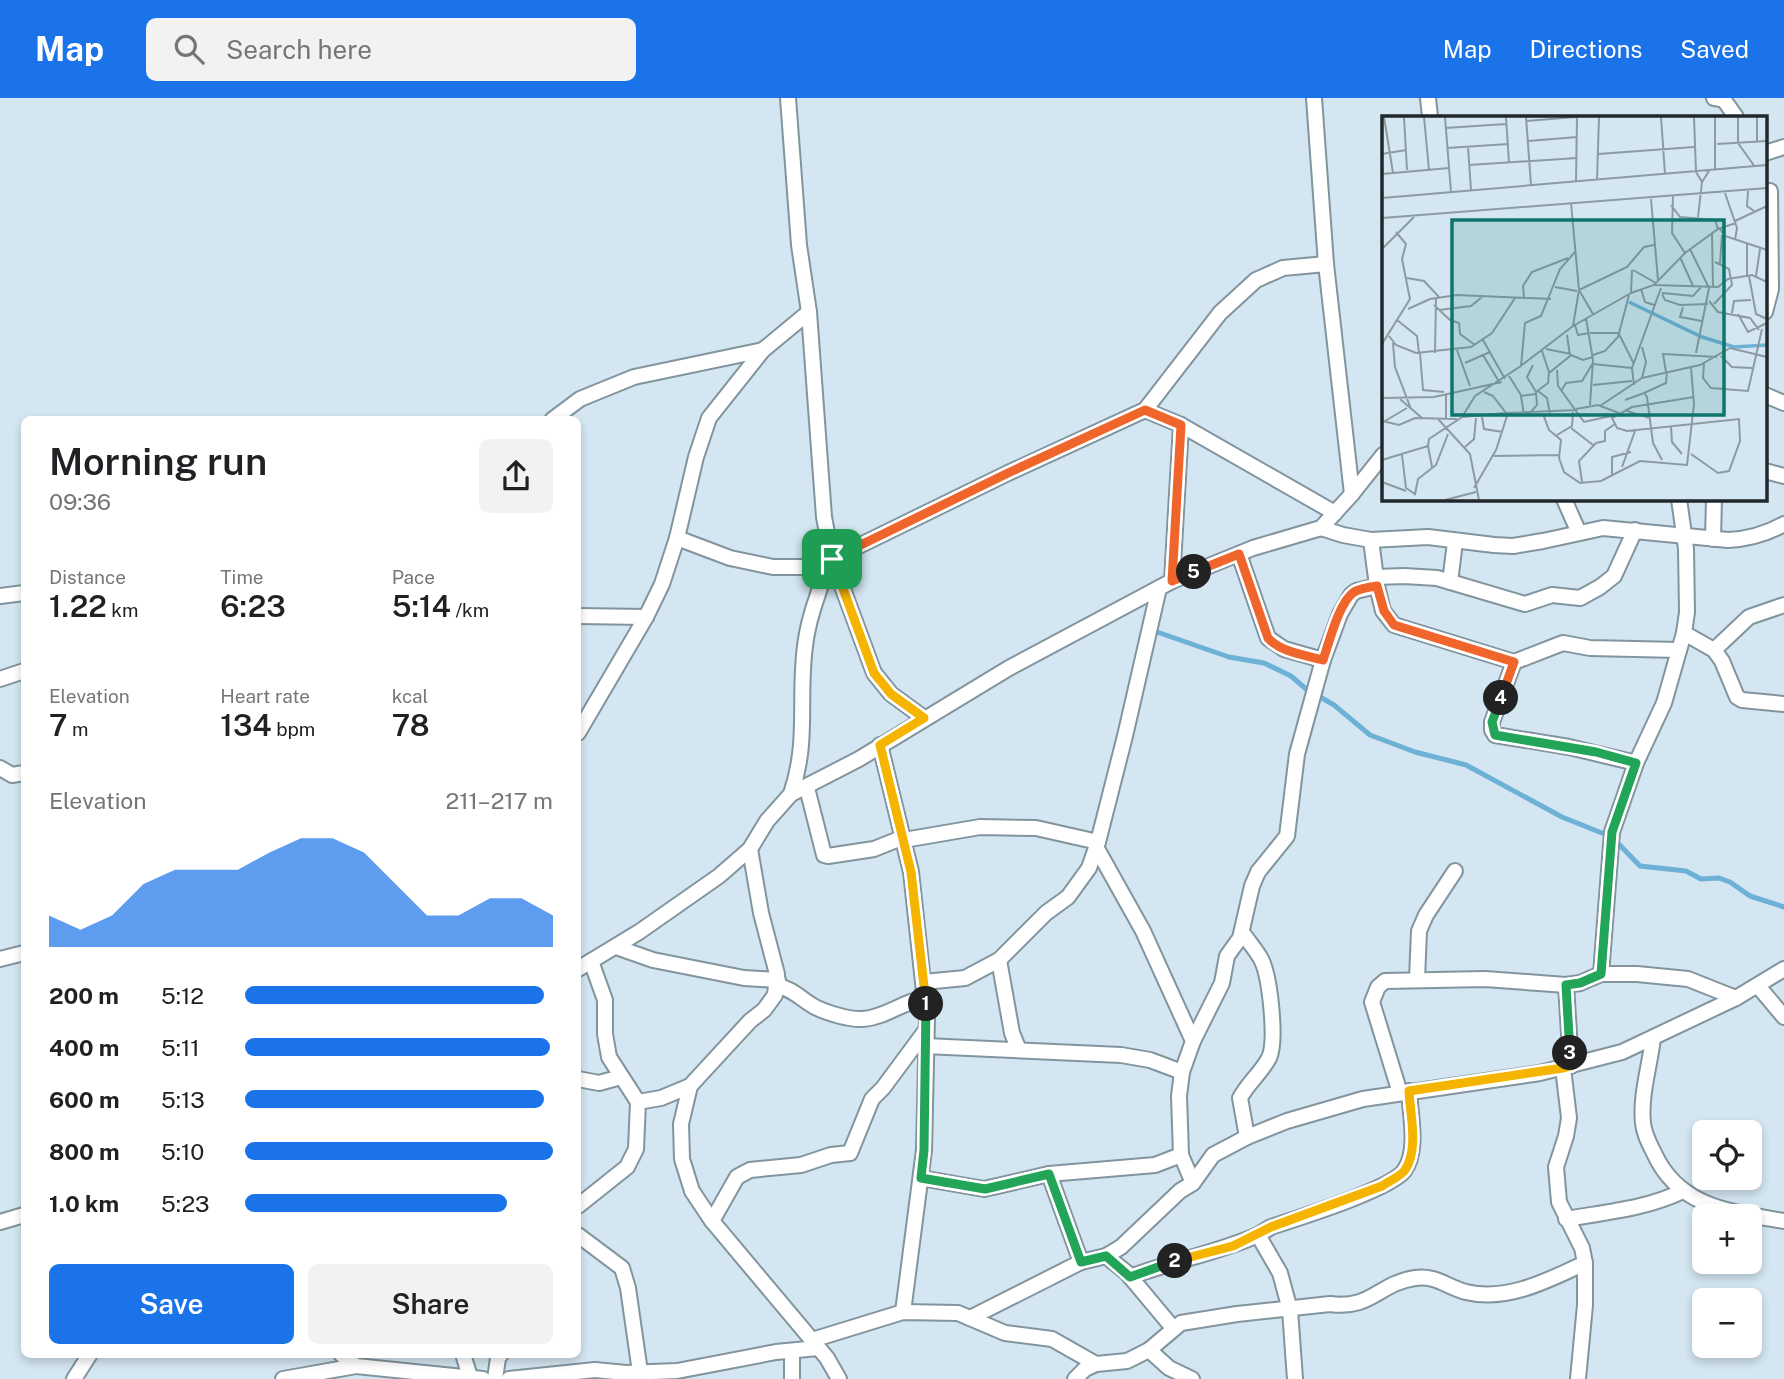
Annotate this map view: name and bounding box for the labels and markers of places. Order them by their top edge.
pin [802,529,862,589]
pin: 5 [1176,554,1212,589]
pin: 4 [1484,680,1518,716]
pin: 1 [908,986,944,1021]
pin: 3 [1552,1035,1588,1070]
pin: 2 [1158,1244,1192,1278]

